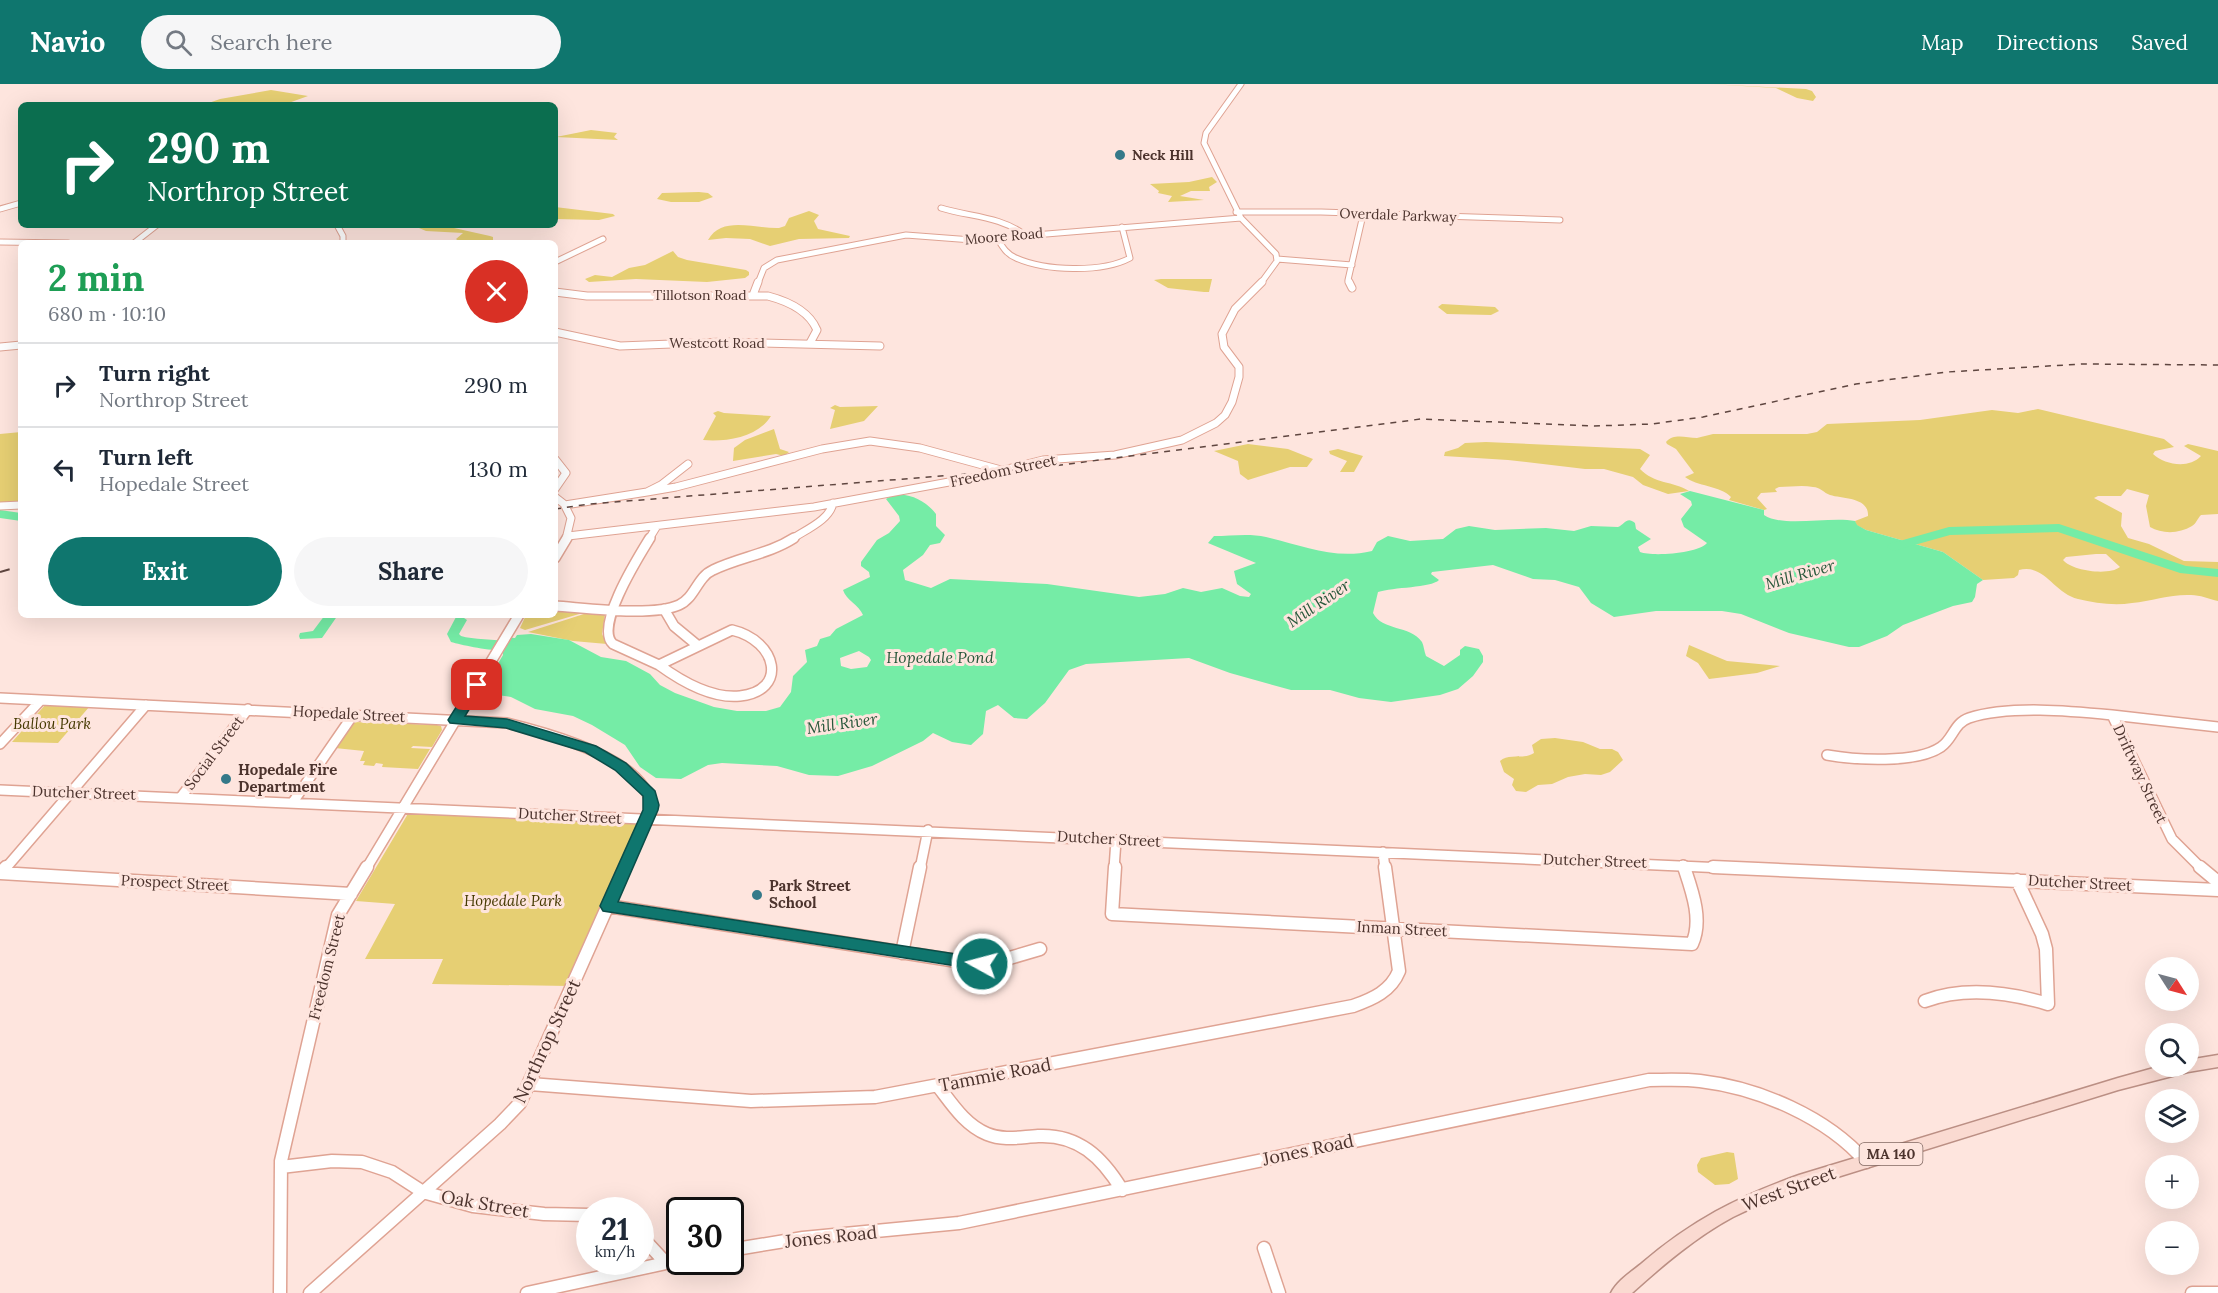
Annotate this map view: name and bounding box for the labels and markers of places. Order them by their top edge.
place label: Neck Hill [1132,146,1194,164]
marker: Neck Hill [1113,148,1127,162]
pin [451,659,502,710]
place label: Hopedale Fire Department [238,760,337,796]
marker: Hopedale Fire Department [219,772,233,786]
place label: Park Street School [769,876,851,912]
marker: Park Street School [750,888,764,902]

